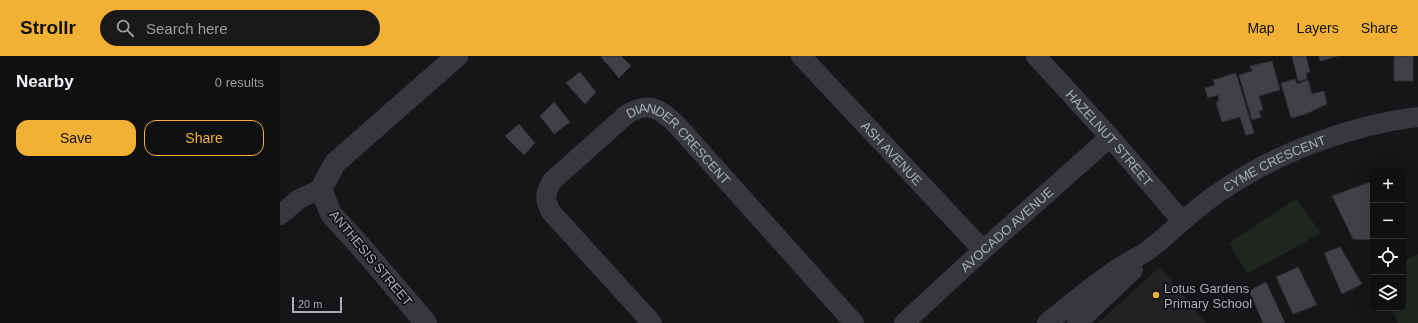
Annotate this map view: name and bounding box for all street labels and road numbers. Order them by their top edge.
street label: HAZELNUT STREET [1063,87,1156,189]
street label: DIANDER CRESCENT [623,100,734,187]
street label: ASH AVENUE [858,118,926,188]
street label: CYME CRESCENT [1220,132,1328,195]
street label: AVOCADO AVENUE [957,184,1056,275]
street label: ANTHESIS STREET [327,207,415,309]

